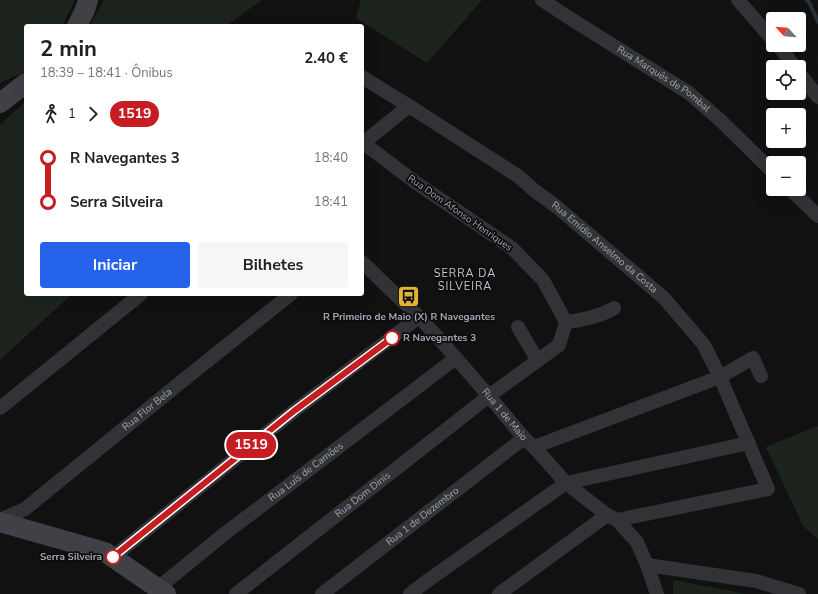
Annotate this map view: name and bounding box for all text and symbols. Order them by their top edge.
north arrow [766,12,806,52]
map controls [766,12,806,196]
text: 2 min [40,34,97,64]
street label: Rua Marquês de Pombal [614,42,713,115]
text: 2.40 € [304,48,348,68]
button: locate [766,60,806,100]
text: 18:39 – 18:41 · Ônibus [40,64,173,82]
icon: walk [40,103,62,125]
icon: forward [82,103,104,125]
text: 1519 [118,104,151,123]
text: 1 [68,105,76,123]
button: + [766,108,806,148]
text: R Navegantes 3 [70,148,180,168]
text: 18:40 [314,149,348,167]
button: − [766,156,806,196]
street label: Rua Dom Afonso Henriques [405,171,515,255]
text: Serra Silveira [70,192,163,212]
text: 18:41 [314,193,348,211]
street label: Rua Emídio Anselmo da Costa [549,198,661,297]
button: Iniciar [40,242,190,288]
button: Bilhetes [198,242,348,288]
district label: SERRA DA SILVEIRA [434,266,496,294]
bus stop icon: R Primeiro de Maio (X) R Navegantes [396,284,422,310]
place label: R Primeiro de Maio (X) R Navegantes [323,310,495,324]
marker: R Navegantes 3 [384,330,400,346]
place label: R Navegantes 3 [403,331,476,345]
street label: Rua Flor Bela [119,385,175,434]
street label: Rua 1 de Maio [479,385,531,444]
line badge: 1519 [223,432,279,458]
text: 1519 [234,435,268,454]
street label: Rua Luís de Camões [266,439,346,505]
street label: Rua Dom Dinis [332,469,394,521]
street label: Rua 1 de Dezembro [383,483,462,549]
marker: Serra Silveira [105,549,121,565]
place label: Serra Silveira [40,550,102,564]

